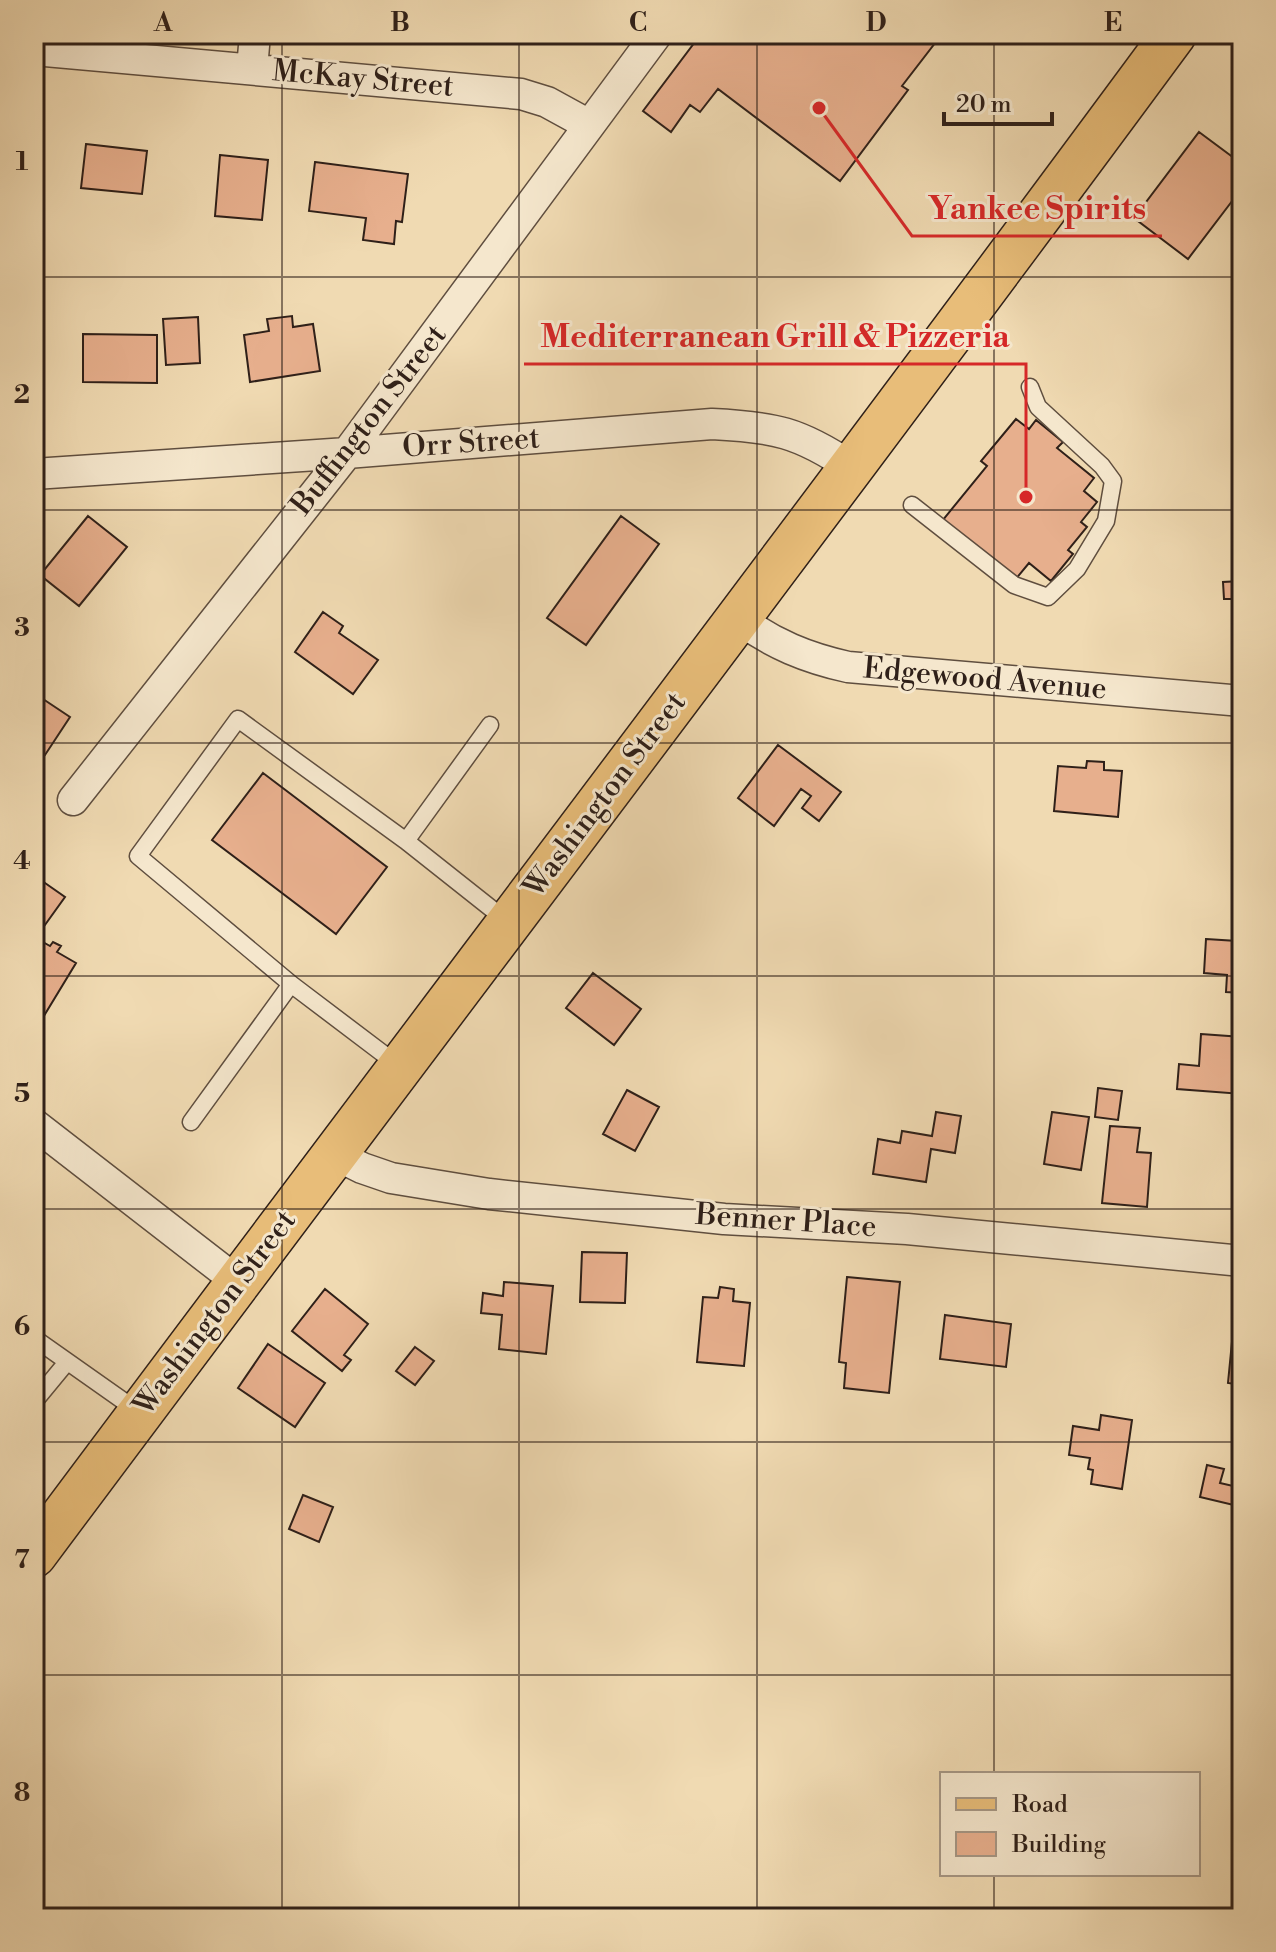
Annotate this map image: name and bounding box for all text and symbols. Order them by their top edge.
text: A [153,7,173,39]
text: B [390,7,410,39]
text: C [629,7,647,39]
text: D [866,7,886,39]
text: E [1104,7,1122,39]
street label: McKay Street [271,52,456,106]
scale bar [944,76,1052,126]
text: 20 m [956,90,1012,120]
text: 1 [16,146,29,178]
callout: Yankee Spirits [912,180,1162,236]
text: Yankee Spirits [928,189,1146,229]
callout: Mediterranean Grill & Pizzeria [524,308,1026,364]
street label: Buffington Street [282,317,455,524]
text: Mediterranean Grill & Pizzeria [540,317,1010,357]
text: 2 [14,379,30,411]
street label: Orr Street [401,419,541,467]
text: 3 [14,612,30,644]
street label: Edgewood Avenue [862,649,1108,709]
street label: Washington Street [515,684,695,906]
text: 4 [13,845,31,877]
text: 5 [14,1078,30,1110]
street label: Benner Place [693,1196,878,1246]
street label: Washington Street [125,1202,305,1424]
text: 6 [14,1311,30,1343]
text: 7 [14,1544,30,1576]
legend [940,1772,1200,1876]
text: 8 [14,1777,30,1809]
text: Road [1012,1790,1068,1820]
text: Building [1011,1830,1106,1860]

